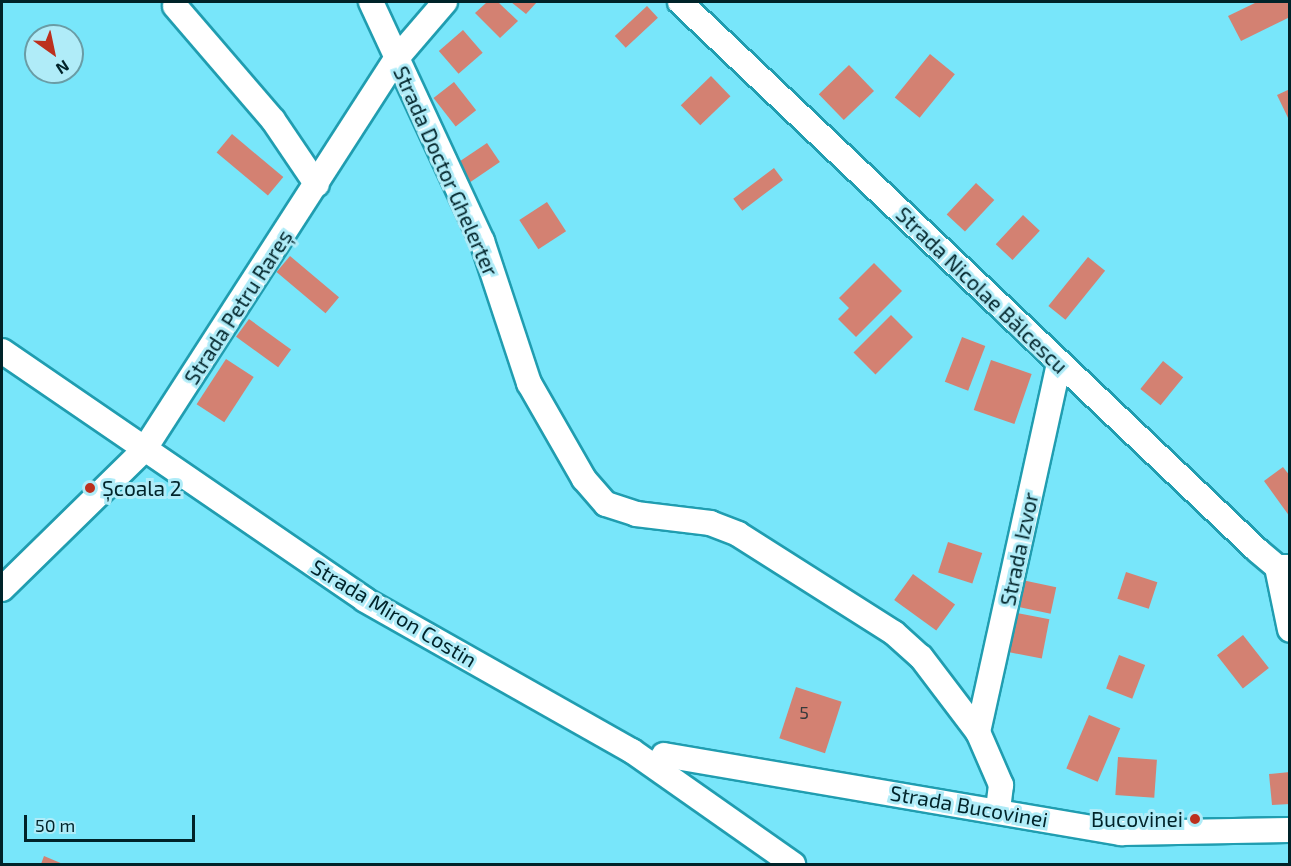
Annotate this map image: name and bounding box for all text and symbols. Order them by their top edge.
north arrow [24,24,84,84]
text: N [53,57,73,79]
street label: Strada Doctor Ghelerter [388,62,504,280]
street label: Strada Nicolae Bălcescu [891,202,1073,378]
street label: Strada Petru Rareș [179,225,297,389]
place label: Școala 2 [102,475,182,501]
marker: Școala 2 [83,481,97,495]
street label: Strada Izvor [995,490,1043,608]
street label: Strada Miron Costin [307,554,481,672]
house number: 5 [799,701,809,723]
street label: Strada Bucovinei [888,780,1050,832]
scale bar [27,803,198,841]
place label: Bucovinei [1091,806,1183,832]
marker: Bucovinei [1188,812,1202,826]
text: 50 m [35,814,75,836]

